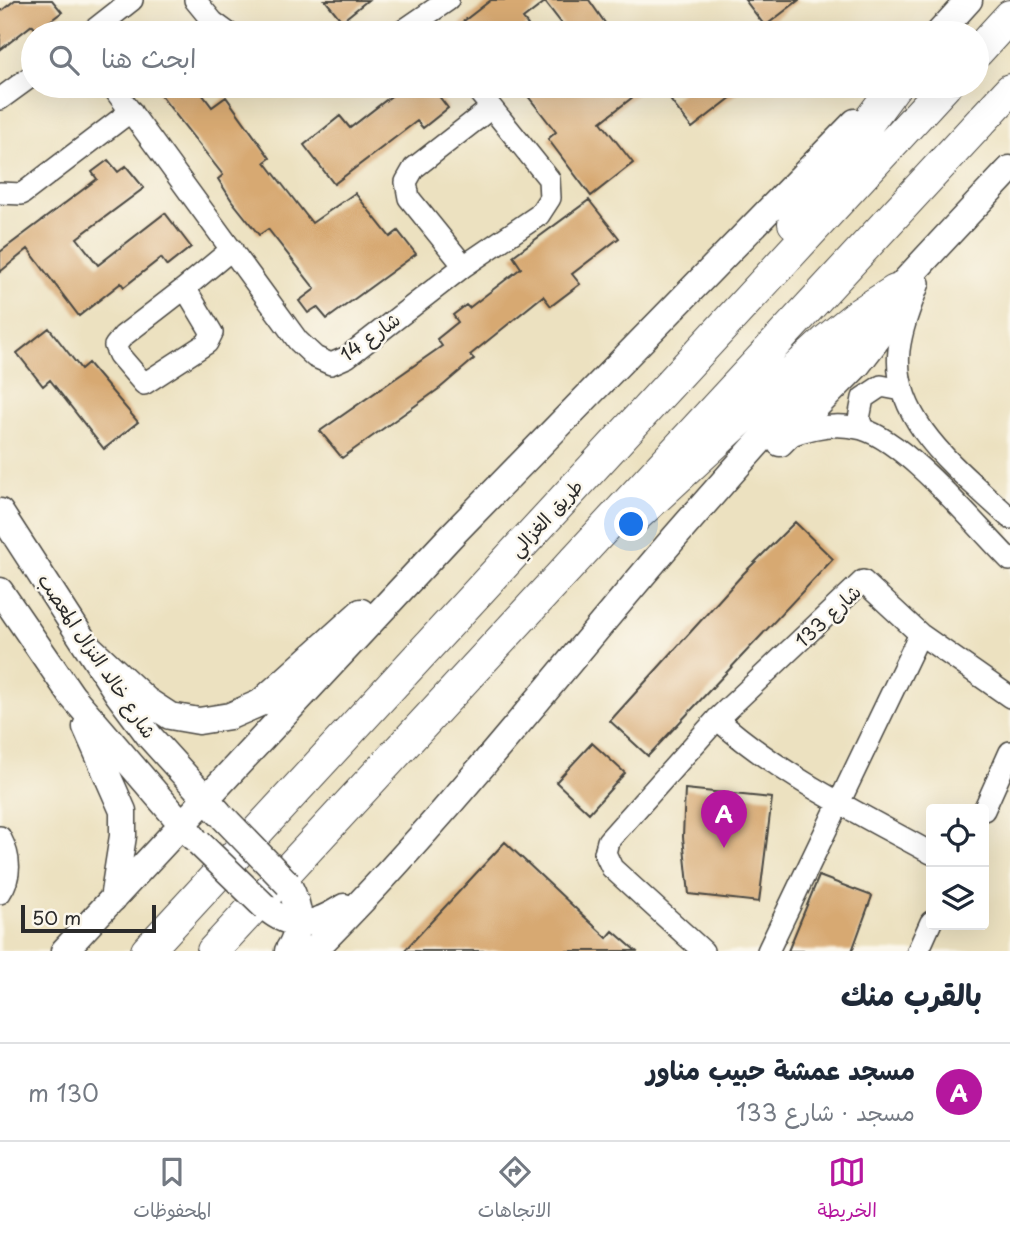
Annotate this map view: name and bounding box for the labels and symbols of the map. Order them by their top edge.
street label: شارع 14 [333,305,406,368]
street label: طريق الغزالي [502,472,592,565]
your location [614,507,648,541]
street label: شارع خالد النزال المعصب [31,567,164,744]
street label: شارع 133 [788,577,867,654]
pin: A [701,790,747,848]
scale bar [21,902,156,934]

